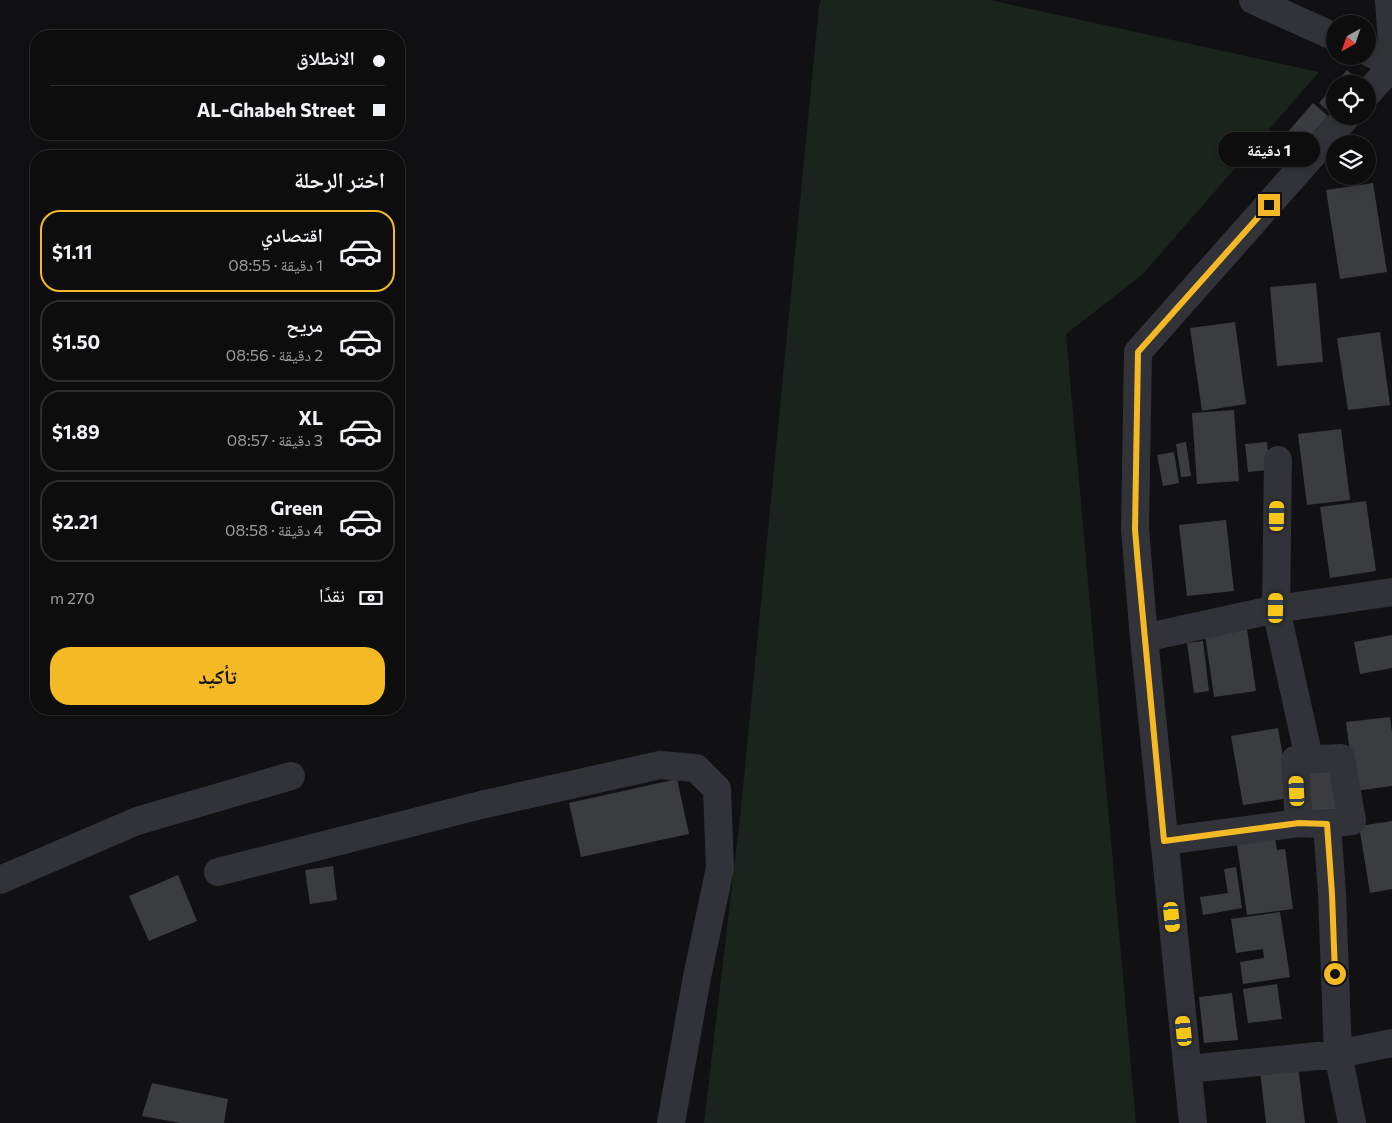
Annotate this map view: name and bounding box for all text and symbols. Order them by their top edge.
north arrow [1326,15,1376,65]
map controls [1326,15,1376,185]
text: الانطلاق [296,46,355,69]
button: locate [1326,75,1376,125]
text: AL-Ghabeh Street [197,98,355,121]
callout: 1 دقيقة [1218,132,1320,168]
button: layers [1326,135,1376,185]
text: 1 دقيقة [1247,140,1291,159]
text: اختر الرحلة [294,166,385,193]
route end [1258,194,1280,216]
text: اقتصادي [261,223,323,246]
icon: car [338,229,383,274]
text: $1.11 [52,240,92,263]
text: 1 دقيقة · 08:55 [228,255,323,274]
text: مريح [286,313,323,336]
icon: car [338,319,383,364]
text: $1.50 [52,330,100,353]
text: 2 دقيقة · 08:56 [226,345,323,364]
text: XL [298,406,323,429]
icon: car [338,409,383,454]
text: $1.89 [52,420,100,443]
text: 3 دقيقة · 08:57 [227,430,323,449]
text: Green [271,496,323,519]
icon: car [338,499,383,544]
car [1269,501,1284,531]
text: $2.21 [52,510,98,533]
text: 4 دقيقة · 08:58 [225,520,323,539]
text: نقدًا [319,583,345,606]
icon: cash [357,584,385,612]
text: 270 m [50,588,95,607]
car [1268,593,1283,623]
button: تأكيد [50,647,385,705]
car [1288,776,1305,806]
car [1162,901,1181,933]
route start [1324,963,1346,985]
car [1174,1015,1193,1047]

